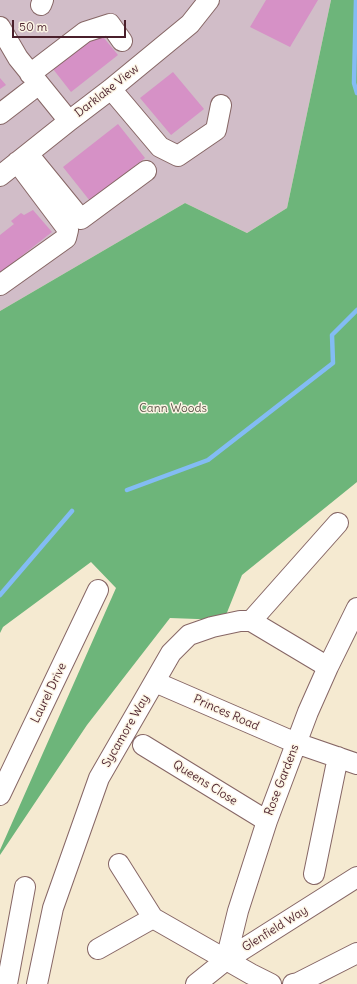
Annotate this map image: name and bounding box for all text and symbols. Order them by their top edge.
scale bar [14,12,128,38]
text: 50 m [19,19,47,34]
street label: Darklake View [72,62,142,120]
park label: Cann Woods [139,402,207,416]
street label: Laurel Drive [28,661,70,725]
street label: Sycamore Way [99,692,153,770]
street label: Princes Road [191,692,261,734]
street label: Rose Gardens [262,742,302,818]
street label: Queens Close [170,757,240,809]
street label: Glenfield Way [240,903,310,955]

